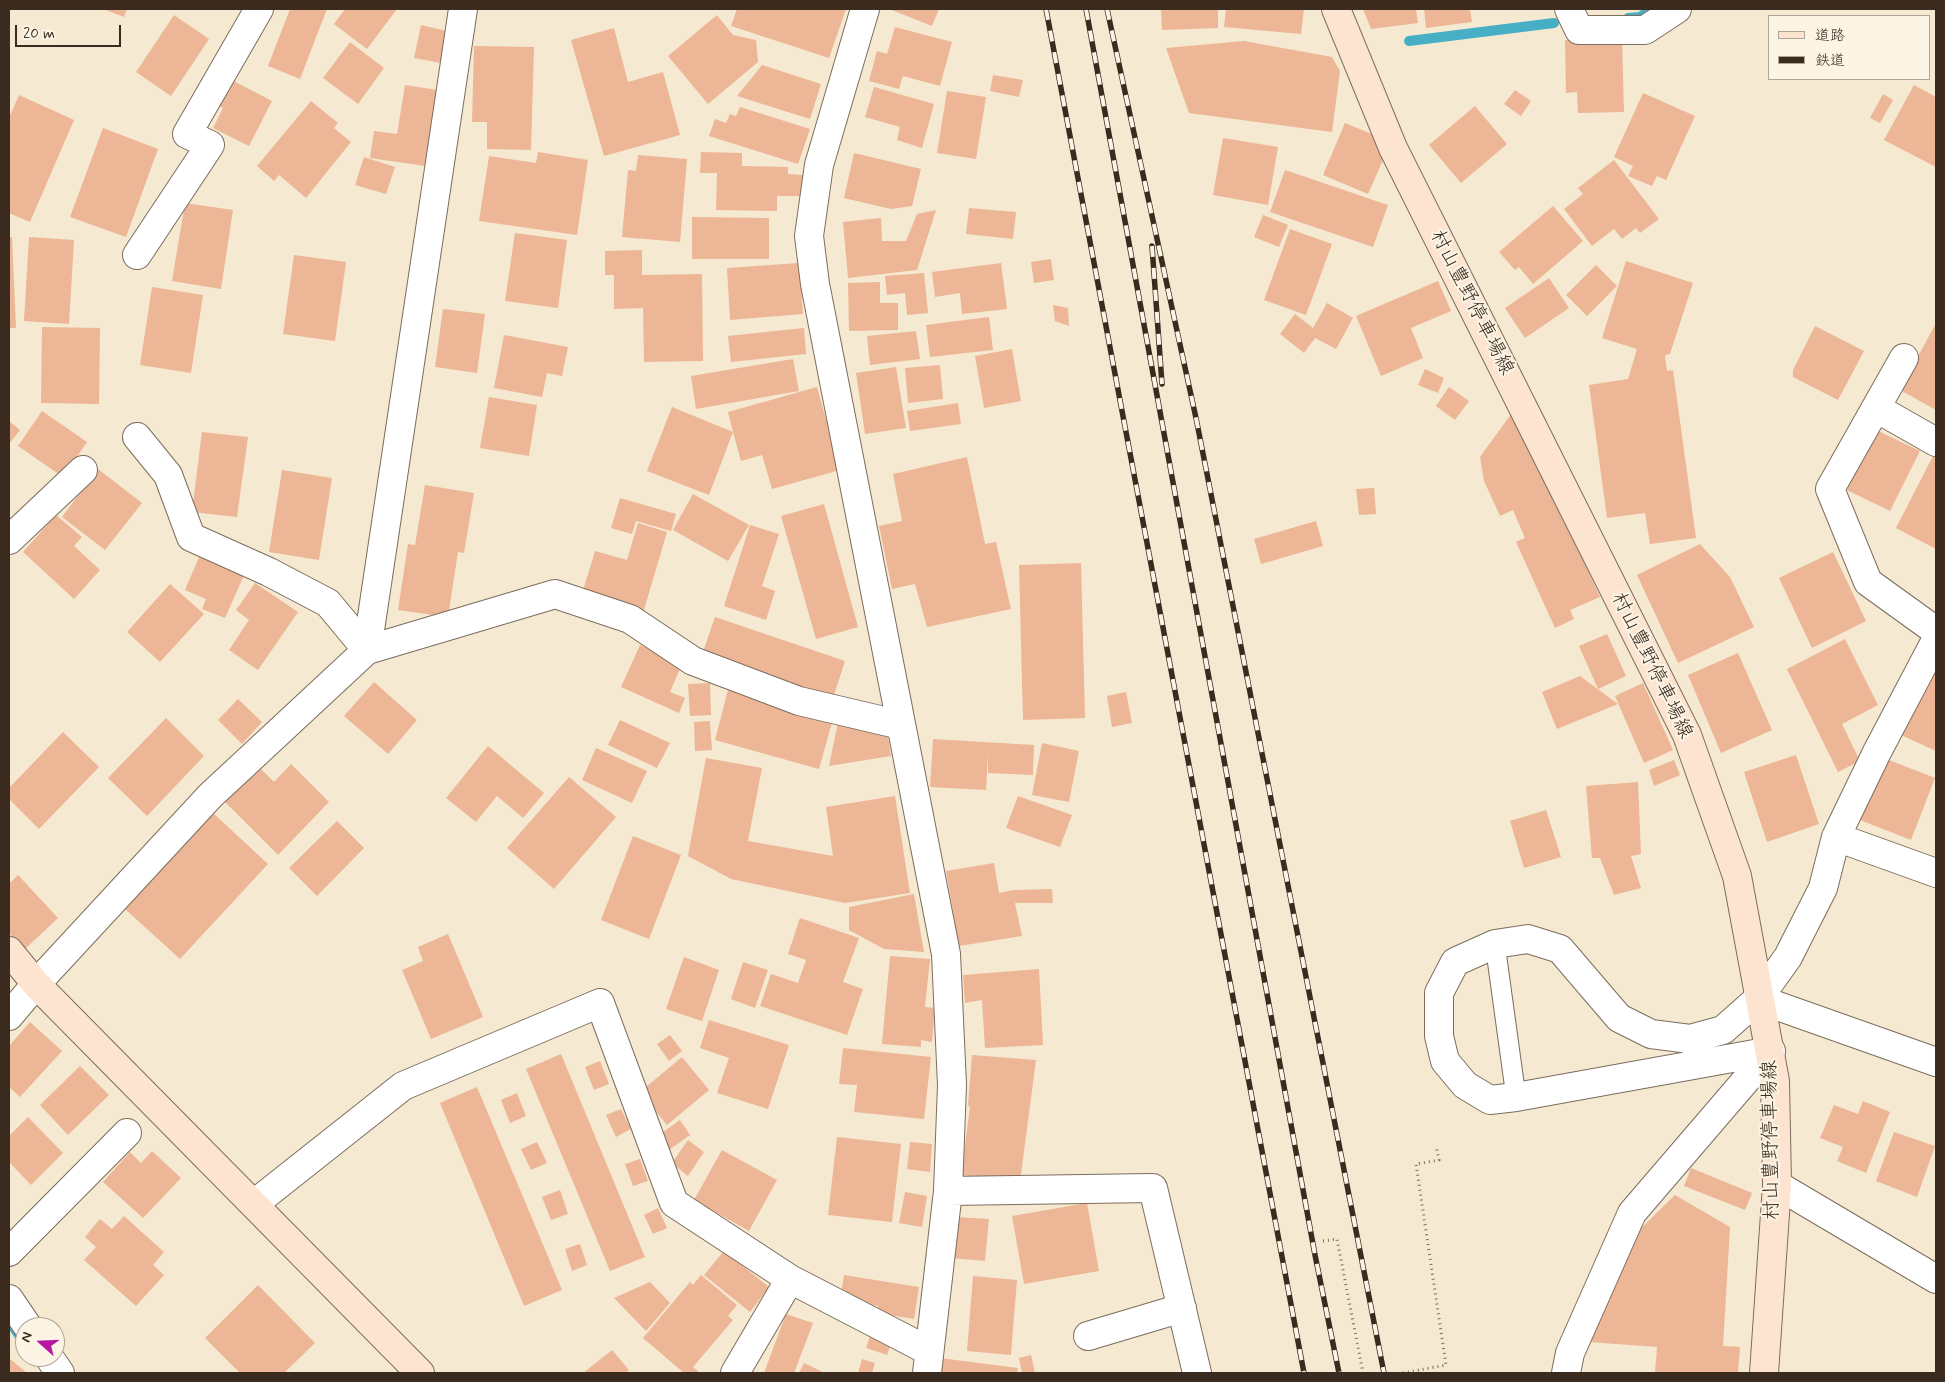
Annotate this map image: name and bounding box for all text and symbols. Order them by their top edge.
scale bar [18,15,124,47]
legend [1768,15,1930,80]
text: 20 m [23,24,55,44]
text: 道路 [1815,26,1845,46]
text: 鉄道 [1815,51,1845,71]
street label: 村山豊野停車場線 [1424,226,1518,380]
street label: 村山豊野停車場線 [1605,589,1697,743]
street label: 村山豊野停車場線 [1759,1060,1785,1220]
north arrow [15,1317,65,1367]
text: N [17,1330,37,1345]

